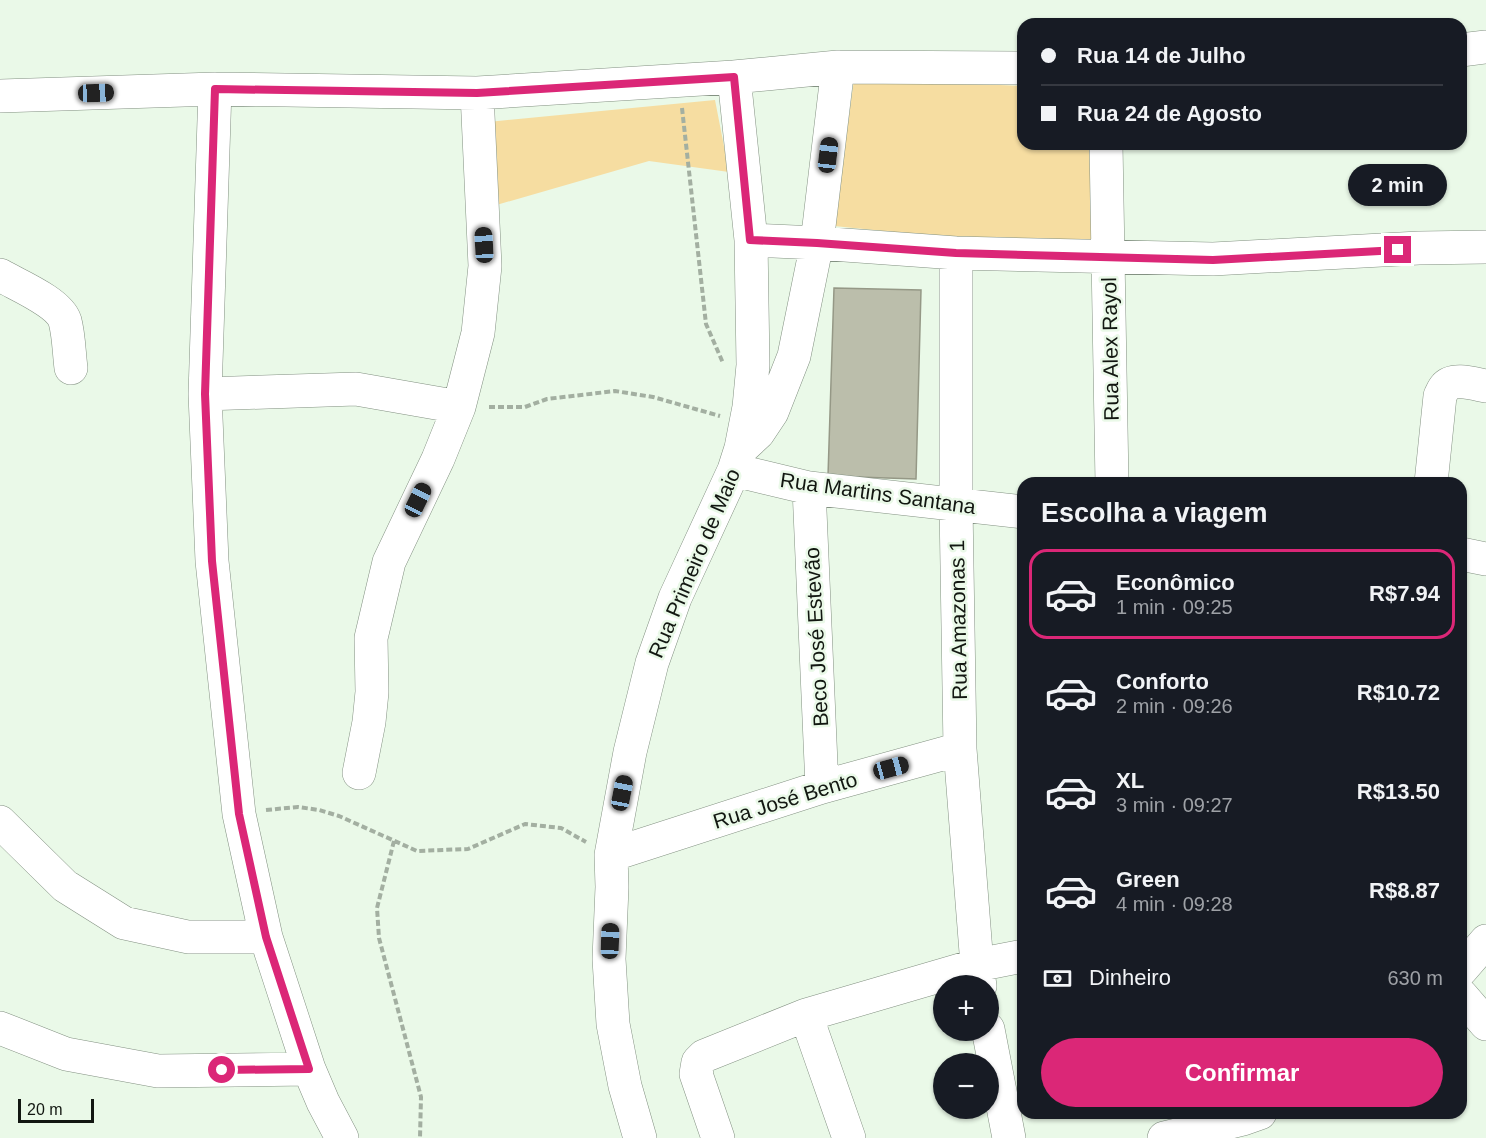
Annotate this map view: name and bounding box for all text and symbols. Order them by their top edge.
text: Rua 14 de Julho [1077,43,1246,68]
car [78,83,114,103]
text: Rua 24 de Agosto [1077,101,1262,126]
car [817,136,839,174]
callout: 2 min [1348,163,1448,205]
text: 2 min [1371,174,1424,196]
car [474,227,494,263]
route end [1384,236,1411,263]
street label: Rua Alex Rayol [1097,277,1123,421]
street label: Rua Primeiro de Maio [644,465,744,661]
street label: Rua Martins Santana [779,468,978,518]
car [402,480,434,520]
text: Escolha a viagem [1041,498,1268,528]
street label: Rua Amazonas 1 [945,540,971,700]
street label: Beco José Estevão [800,547,832,727]
icon: car [1044,567,1098,621]
text: Econômico [1116,570,1235,595]
text: R$7.94 [1369,581,1440,606]
text: 1 min · 09:25 [1116,596,1233,618]
icon: car [1044,666,1098,720]
text: Conforto [1116,669,1209,694]
text: R$10.72 [1357,680,1440,705]
text: 2 min · 09:26 [1116,695,1233,717]
car [871,755,911,781]
icon: car [1044,765,1098,819]
street label: Rua José Bento [710,767,860,833]
text: XL [1116,768,1144,793]
car [610,774,634,812]
text: R$13.50 [1357,779,1440,804]
text: 3 min · 09:27 [1116,794,1233,816]
icon: car [1044,864,1098,918]
text: Green [1116,867,1180,892]
text: R$8.87 [1369,878,1440,903]
text: 4 min · 09:28 [1116,893,1233,915]
car [600,923,620,959]
icon: cash [1041,962,1074,995]
text: Dinheiro [1089,965,1171,990]
text: 630 m [1387,967,1443,989]
map controls [933,975,999,1119]
button: + [933,975,999,1041]
button: Confirmar [1041,1038,1443,1107]
button: − [933,1053,999,1119]
route start [208,1056,235,1083]
scale bar [18,1096,94,1124]
text: 20 m [27,1101,63,1118]

